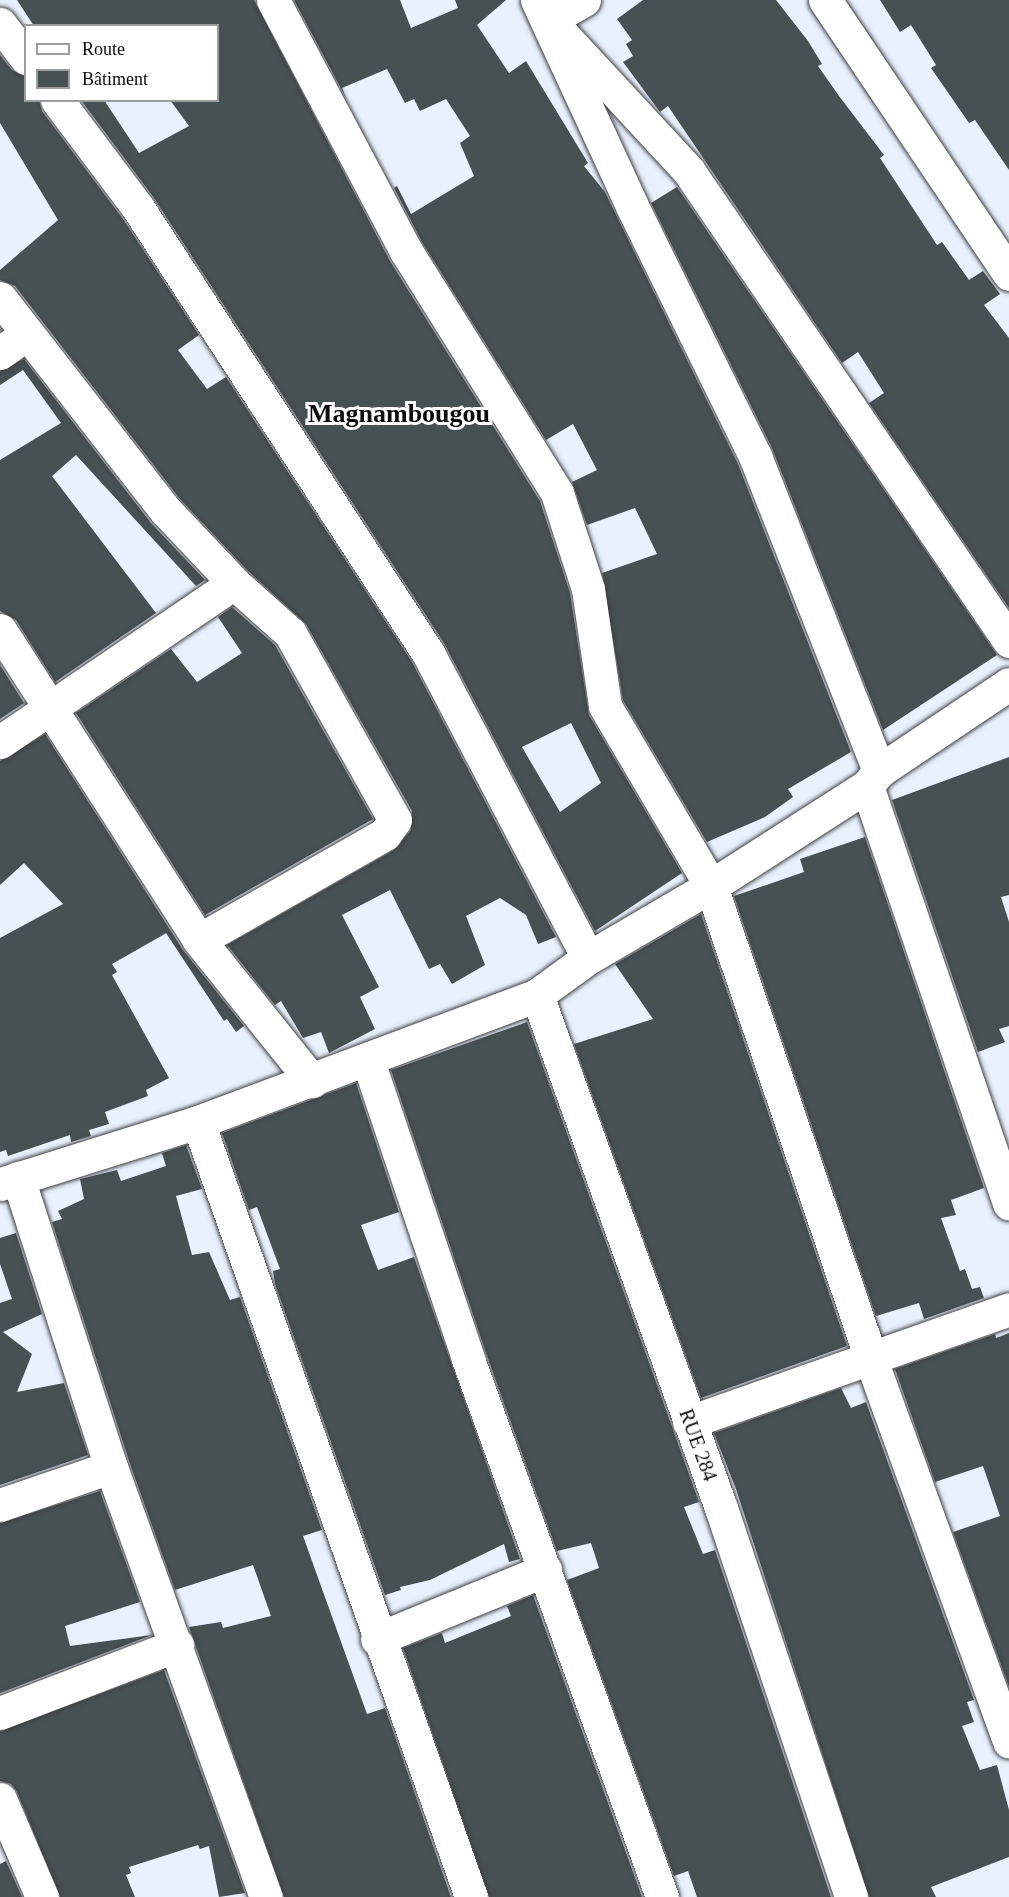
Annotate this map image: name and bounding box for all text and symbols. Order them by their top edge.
legend [24,24,219,102]
text: Route [82,39,125,59]
text: Bâtiment [82,69,148,89]
district label: Magnambougou [308,398,490,430]
street label: RUE 284 [674,1406,722,1484]

